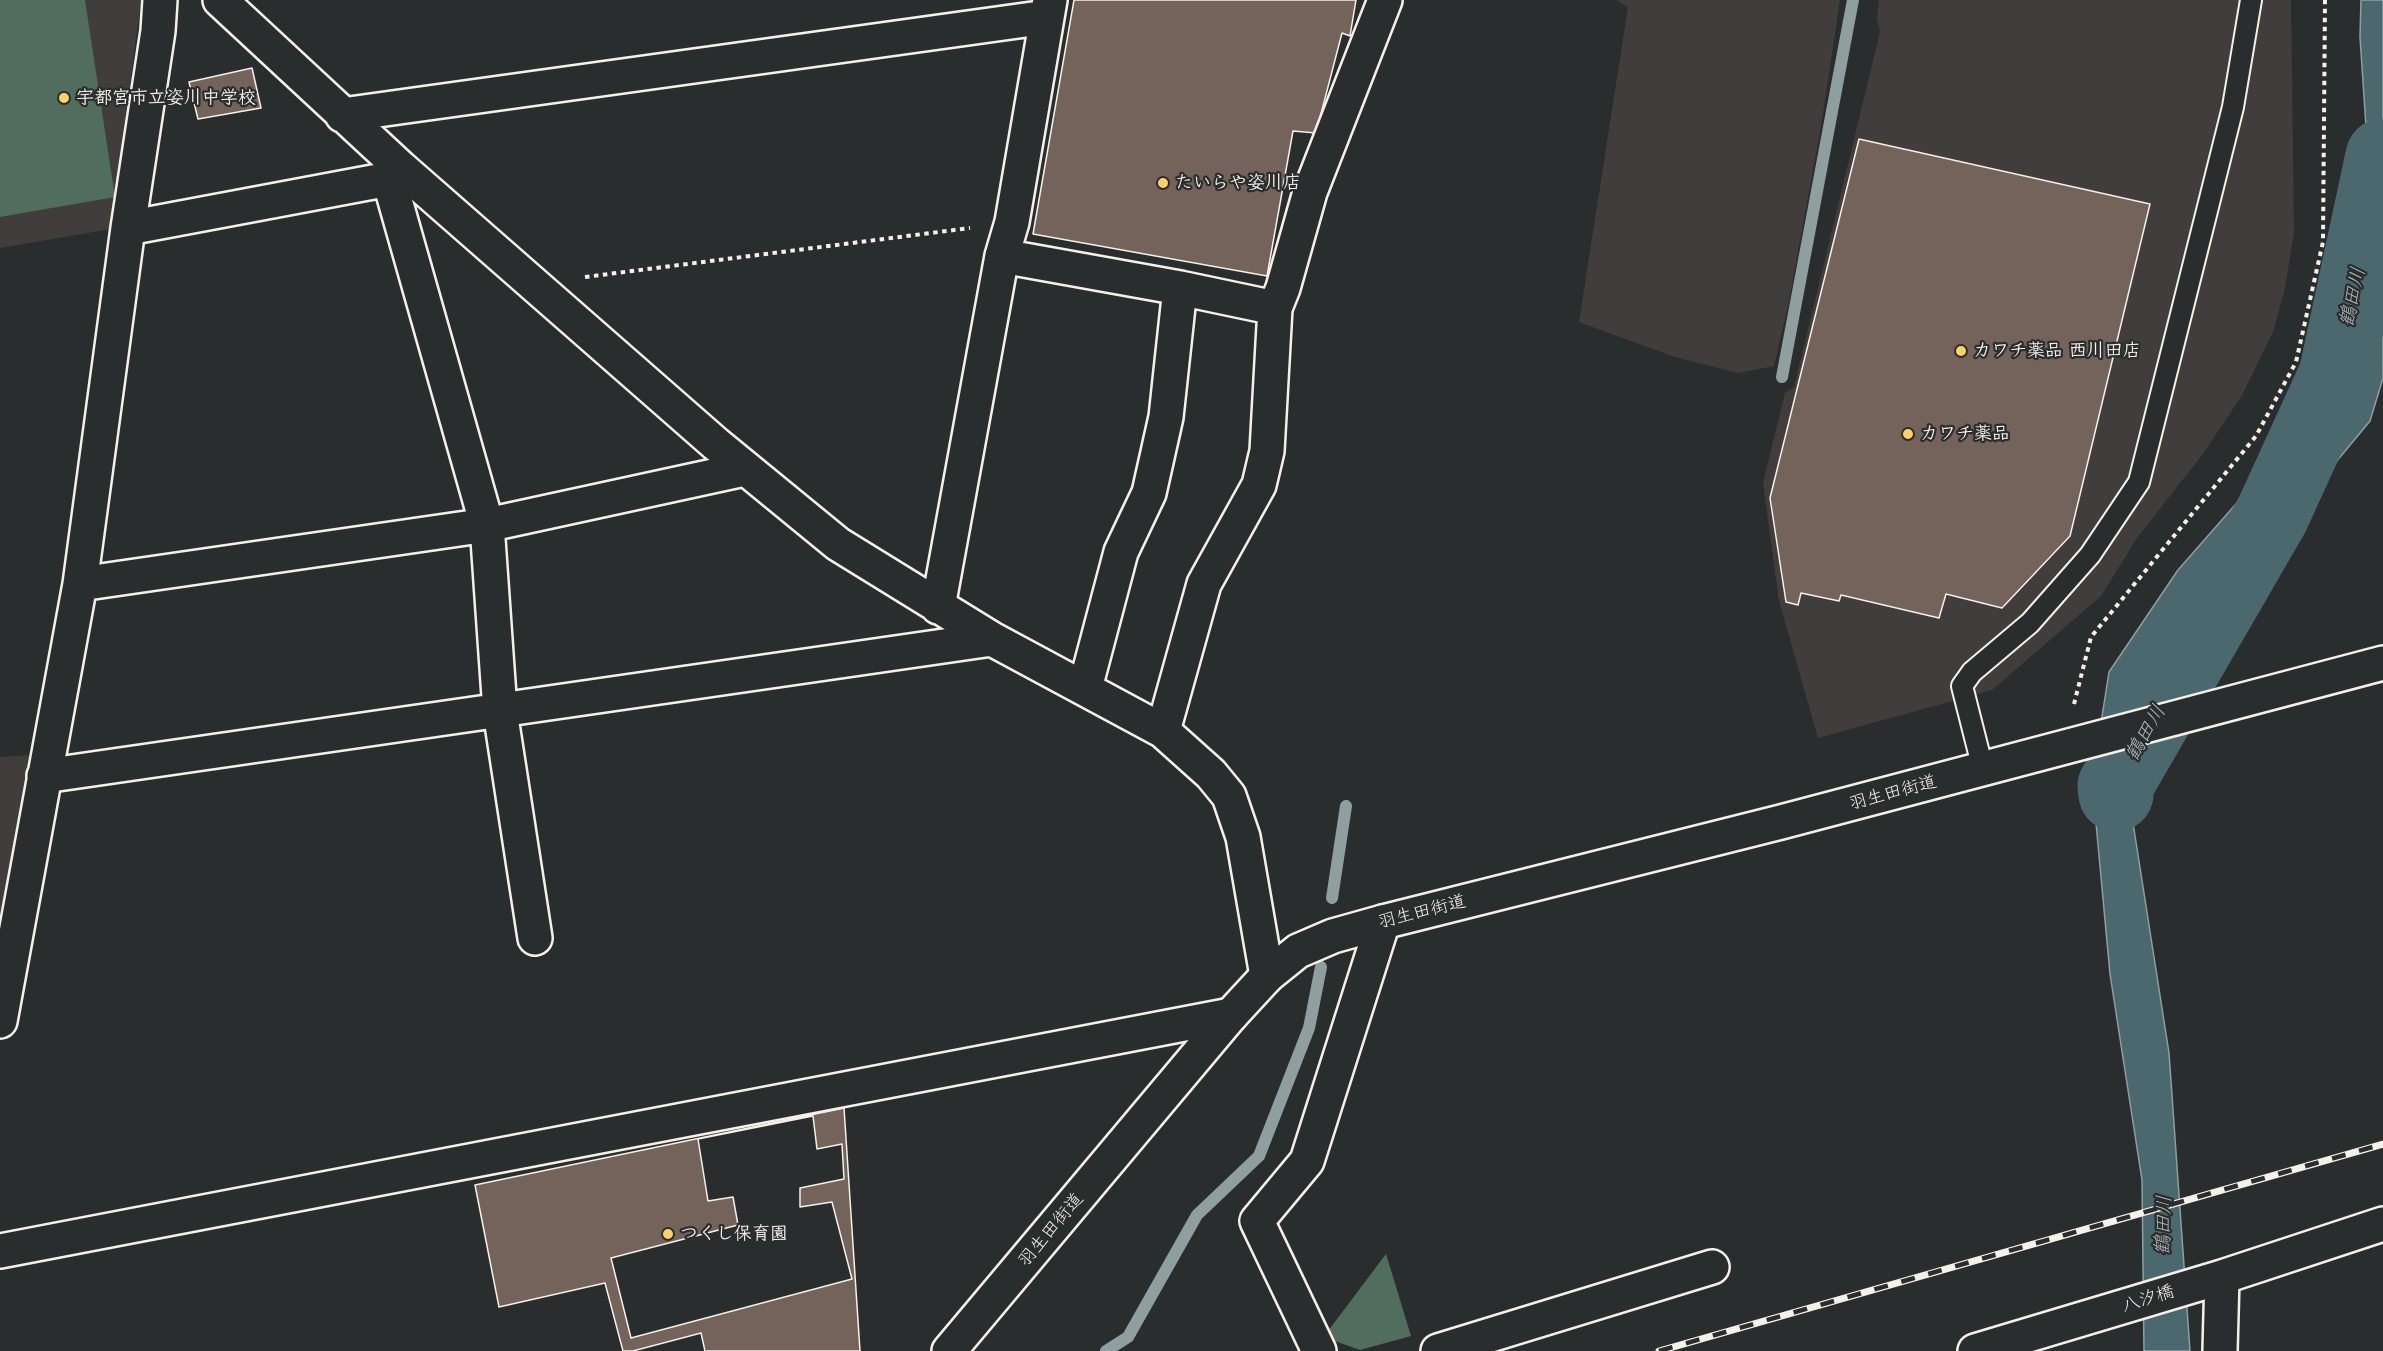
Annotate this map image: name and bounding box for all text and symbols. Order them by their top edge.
place label: 宇都宮市立姿川中学校 [76,87,256,109]
marker: 宇都宮市立姿川中学校 [57,91,71,105]
place label: たいらや姿川店 [1175,172,1301,194]
marker: たいらや姿川店 [1156,176,1170,190]
water label: 鶴田川 [2335,265,2371,329]
place label: カワチ薬品 西川田店 [1973,340,2141,362]
marker: カワチ薬品 西川田店 [1954,344,1968,358]
place label: カワチ薬品 [1920,423,2010,445]
marker: カワチ薬品 [1901,427,1915,441]
water label: 鶴田川 [2121,701,2171,765]
street label: 羽生田街道 [1847,771,1939,815]
street label: 羽生田街道 [1376,891,1468,933]
street label: 羽生田街道 [1014,1189,1088,1271]
water label: 鶴田川 [2151,1195,2177,1255]
place label: つくし保育園 [680,1223,788,1245]
marker: つくし保育園 [661,1227,675,1241]
street label: 八汐橋 [2119,1281,2177,1317]

